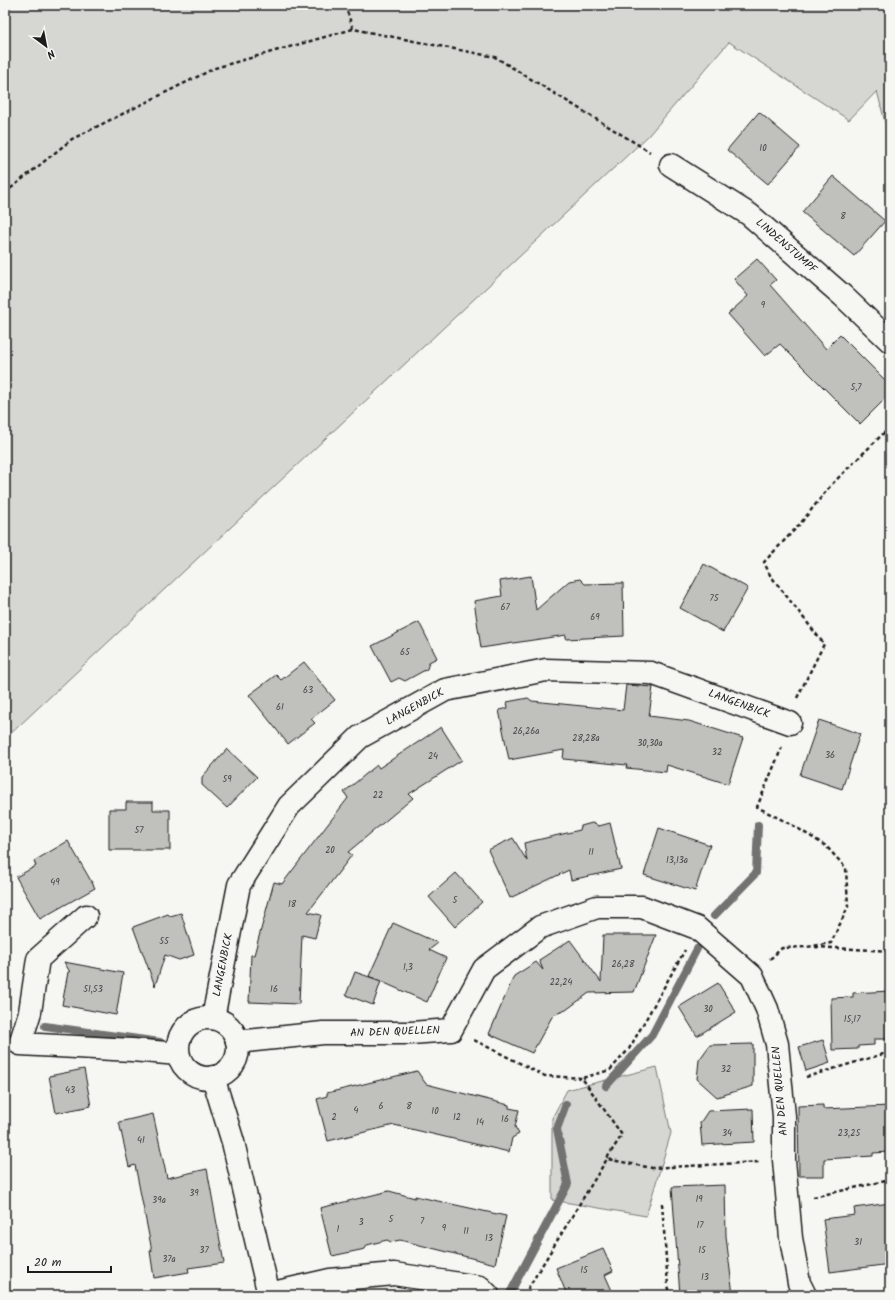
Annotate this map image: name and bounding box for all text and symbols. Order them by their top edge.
north arrow [26,26,66,66]
text: N [43,44,58,63]
house number: 10 [759,141,767,156]
house number: 8 [840,209,846,224]
street label: LINDENSTUMPF [751,214,822,279]
house number: 9 [761,298,766,313]
house number: 5,7 [850,380,862,395]
house number: 75 [710,591,720,606]
house number: 67 [500,600,510,615]
house number: 69 [590,610,600,625]
house number: 65 [400,645,411,660]
house number: 63 [303,683,313,698]
street label: LANGENBICK [383,683,448,730]
street label: LANGENBICK [706,685,773,724]
house number: 61 [276,700,284,715]
house number: 26,26a [513,724,539,739]
house number: 28,28a [572,731,600,746]
house number: 30,30a [637,736,663,751]
house number: 32 [712,745,722,760]
house number: 36 [825,748,835,763]
house number: 24 [428,749,438,764]
house number: 59 [222,772,232,787]
house number: 22 [373,788,383,803]
house number: 57 [135,823,144,838]
house number: 20 [325,843,335,858]
house number: 11 [588,845,594,860]
house number: 13,13a [666,853,688,868]
house number: 49 [50,875,60,890]
house number: 5 [453,893,459,908]
house number: 18 [288,897,297,912]
street label: LANGENBICK [208,931,238,998]
house number: 55 [159,934,170,949]
house number: 26,28 [612,957,635,972]
house number: 1,3 [403,960,413,975]
house number: 22,24 [550,975,572,990]
house number: 51,53 [83,982,103,997]
house number: 16 [270,982,278,997]
house number: 30 [703,1002,713,1017]
house number: 15,17 [844,1012,861,1027]
street label: AN DEN QUELLEN [350,1021,441,1043]
street label: AN DEN QUELLEN [767,1045,793,1137]
house number: 32 [721,1062,731,1077]
house number: 43 [65,1083,75,1098]
house number: 6 [378,1099,384,1114]
house number: 8 [406,1099,412,1114]
house number: 4 [354,1103,359,1118]
house number: 10 [431,1104,439,1119]
house number: 2 [331,1110,337,1125]
house number: 12 [453,1110,461,1125]
house number: 16 [501,1112,509,1127]
house number: 14 [476,1115,484,1130]
house number: 34 [722,1126,732,1141]
house number: 23,25 [838,1126,861,1141]
house number: 41 [137,1133,145,1148]
house number: 39 [189,1186,199,1201]
house number: 19 [695,1192,703,1207]
house number: 39a [152,1193,166,1208]
house number: 5 [389,1212,395,1227]
house number: 7 [420,1214,425,1229]
house number: 3 [358,1215,364,1230]
house number: 17 [697,1218,704,1233]
house number: 9 [442,1221,447,1236]
house number: 1 [337,1222,340,1237]
house number: 11 [463,1224,469,1239]
house number: 13 [485,1231,493,1246]
house number: 31 [854,1235,862,1250]
house number: 37 [199,1243,209,1258]
house number: 15 [698,1243,707,1258]
scale bar [28,1248,111,1274]
house number: 37a [162,1252,176,1267]
text: 20 m [34,1253,62,1272]
house number: 15 [580,1263,589,1278]
house number: 13 [701,1270,709,1285]

